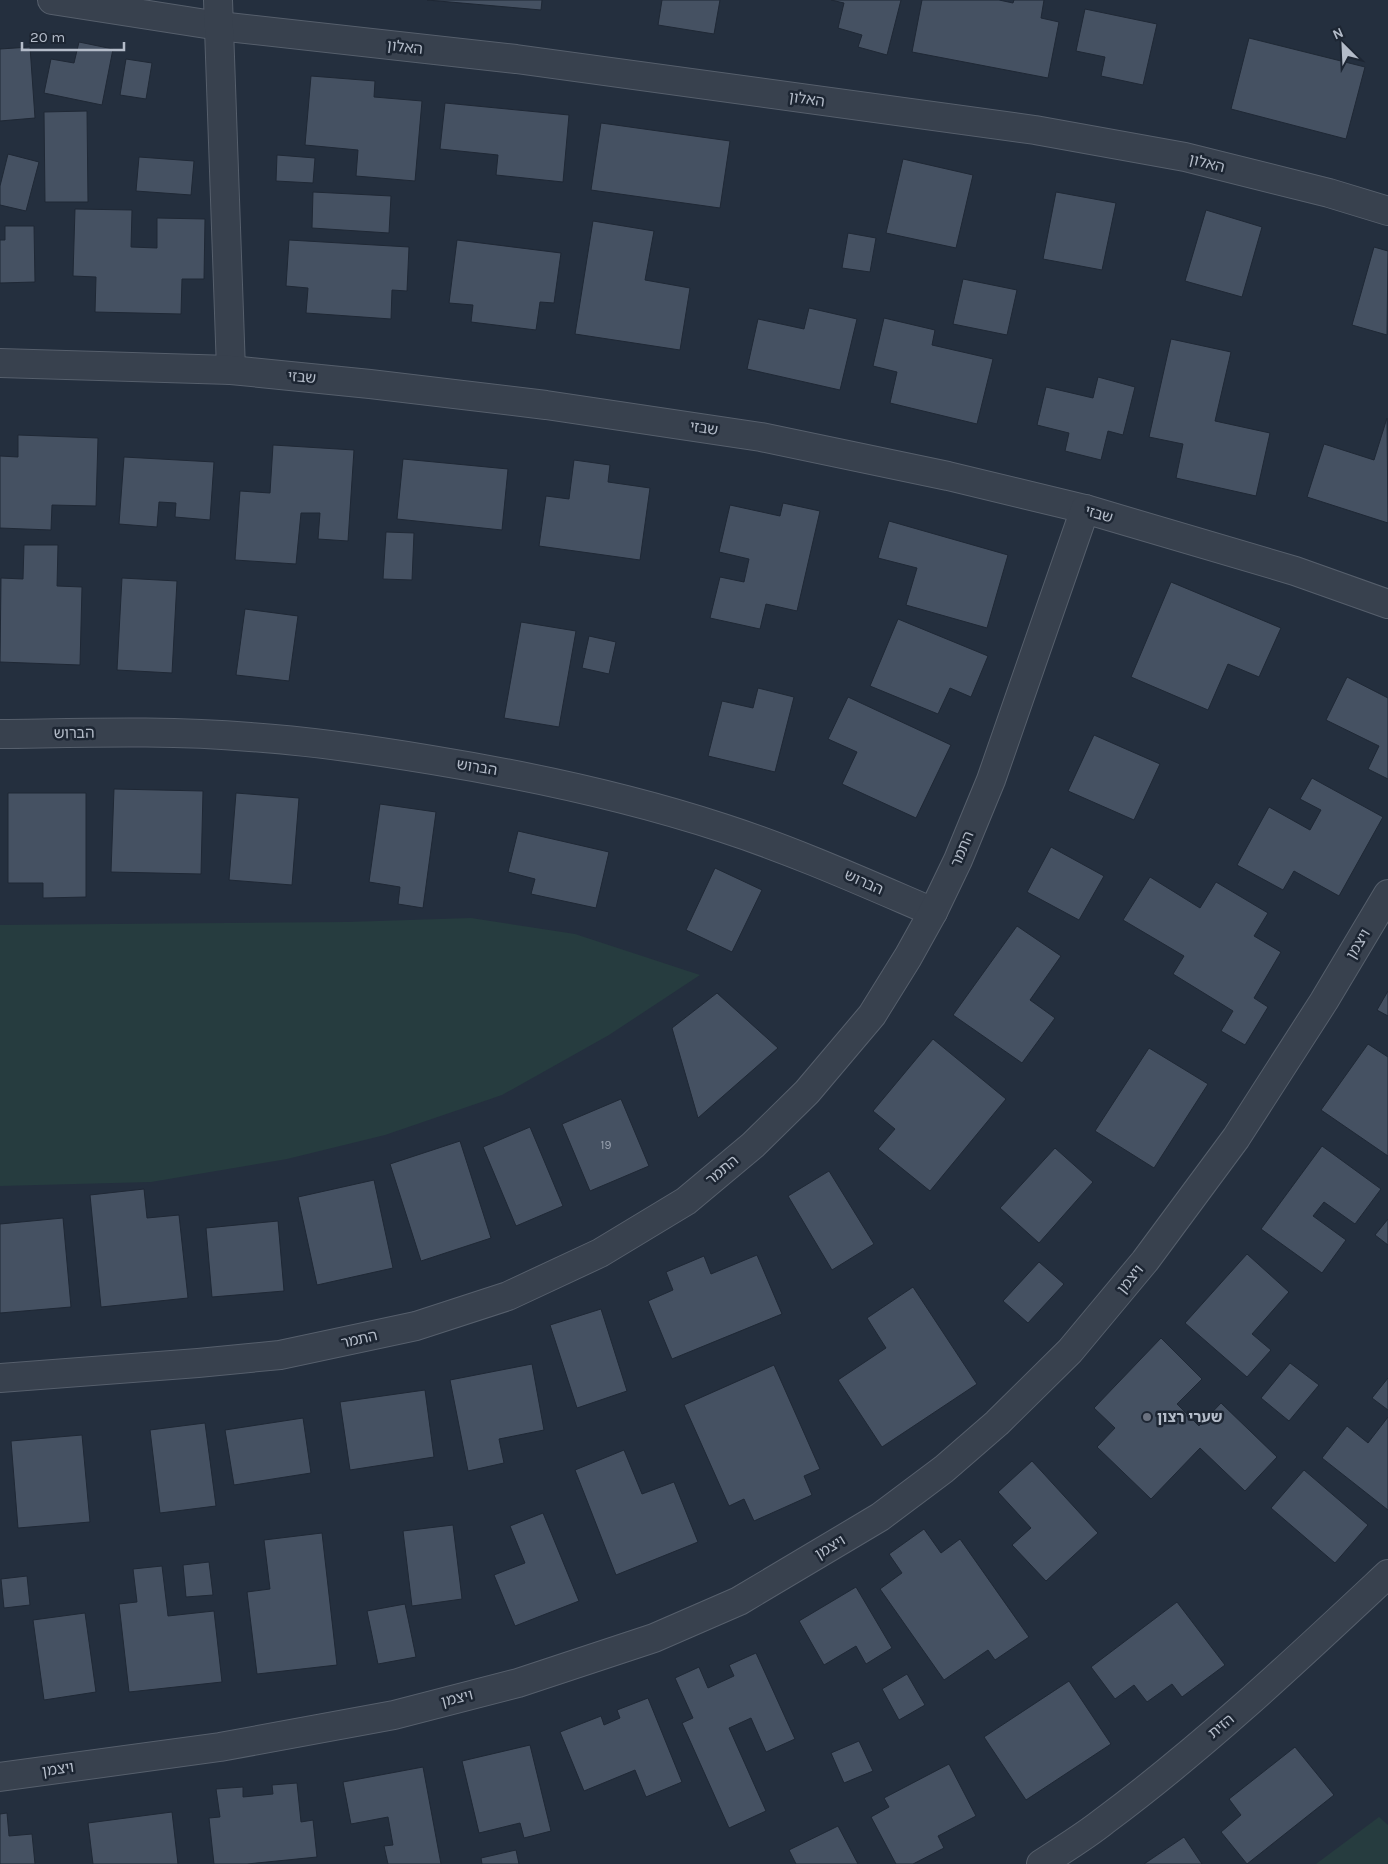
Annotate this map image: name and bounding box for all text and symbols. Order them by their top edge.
scale bar [22,20,125,52]
north arrow [1318,20,1368,70]
text: N [1330,24,1346,43]
text: 20 m [30,28,65,46]
street label: האלון [386,36,424,58]
street label: האלון [788,88,826,110]
street label: האלון [1187,150,1227,176]
street label: שבזי [287,367,317,387]
street label: שבזי [689,417,719,439]
street label: שבזי [1083,501,1115,527]
street label: הברוש [53,724,95,742]
street label: הברוש [455,755,499,779]
street label: התמר [947,828,977,870]
street label: הברוש [842,865,886,899]
street label: ויצמן [1342,926,1374,962]
house number: 19 [601,1138,611,1152]
street label: התמר [702,1151,742,1189]
street label: ויצמן [1113,1261,1147,1297]
street label: התמר [339,1326,379,1352]
place label: שערי רצון [1157,1408,1223,1426]
marker: שערי רצון [1141,1411,1153,1423]
street label: ויצמן [812,1531,848,1563]
street label: ויצמן [439,1685,475,1711]
street label: הזית [1204,1710,1238,1742]
street label: ויצמן [41,1758,75,1780]

